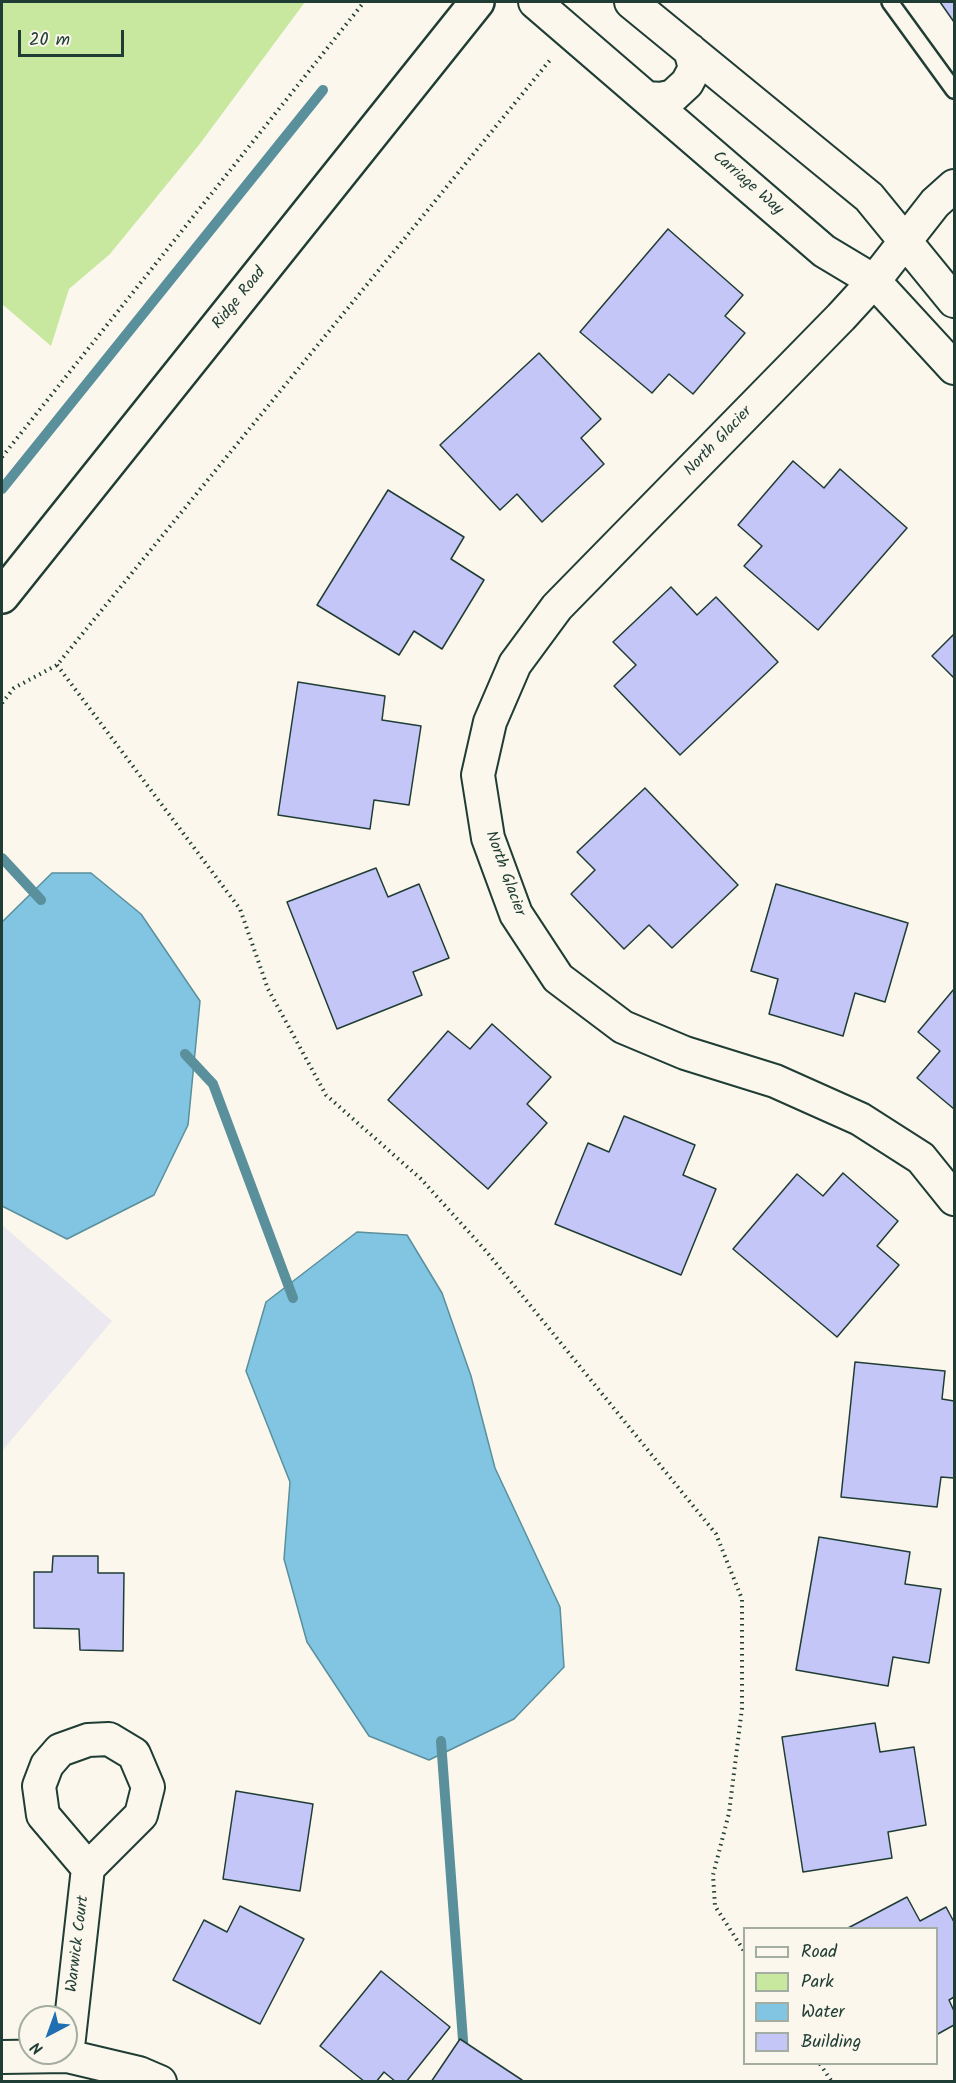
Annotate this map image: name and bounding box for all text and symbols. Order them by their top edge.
scale bar [21,18,128,56]
text: 20 m [29,26,70,55]
street label: Carriage Way [708,148,786,220]
street label: Ridge Road [209,264,271,334]
street label: North Glacier [681,403,757,481]
street label: North Glacier [480,829,528,919]
street label: Warwick Court [64,1895,94,1993]
legend [743,1927,938,2065]
text: Road [801,1938,837,1967]
text: Park [801,1968,834,1997]
text: Water [801,1998,845,2027]
north arrow [18,2005,78,2065]
text: Building [801,2028,861,2057]
text: N [25,2035,49,2060]

